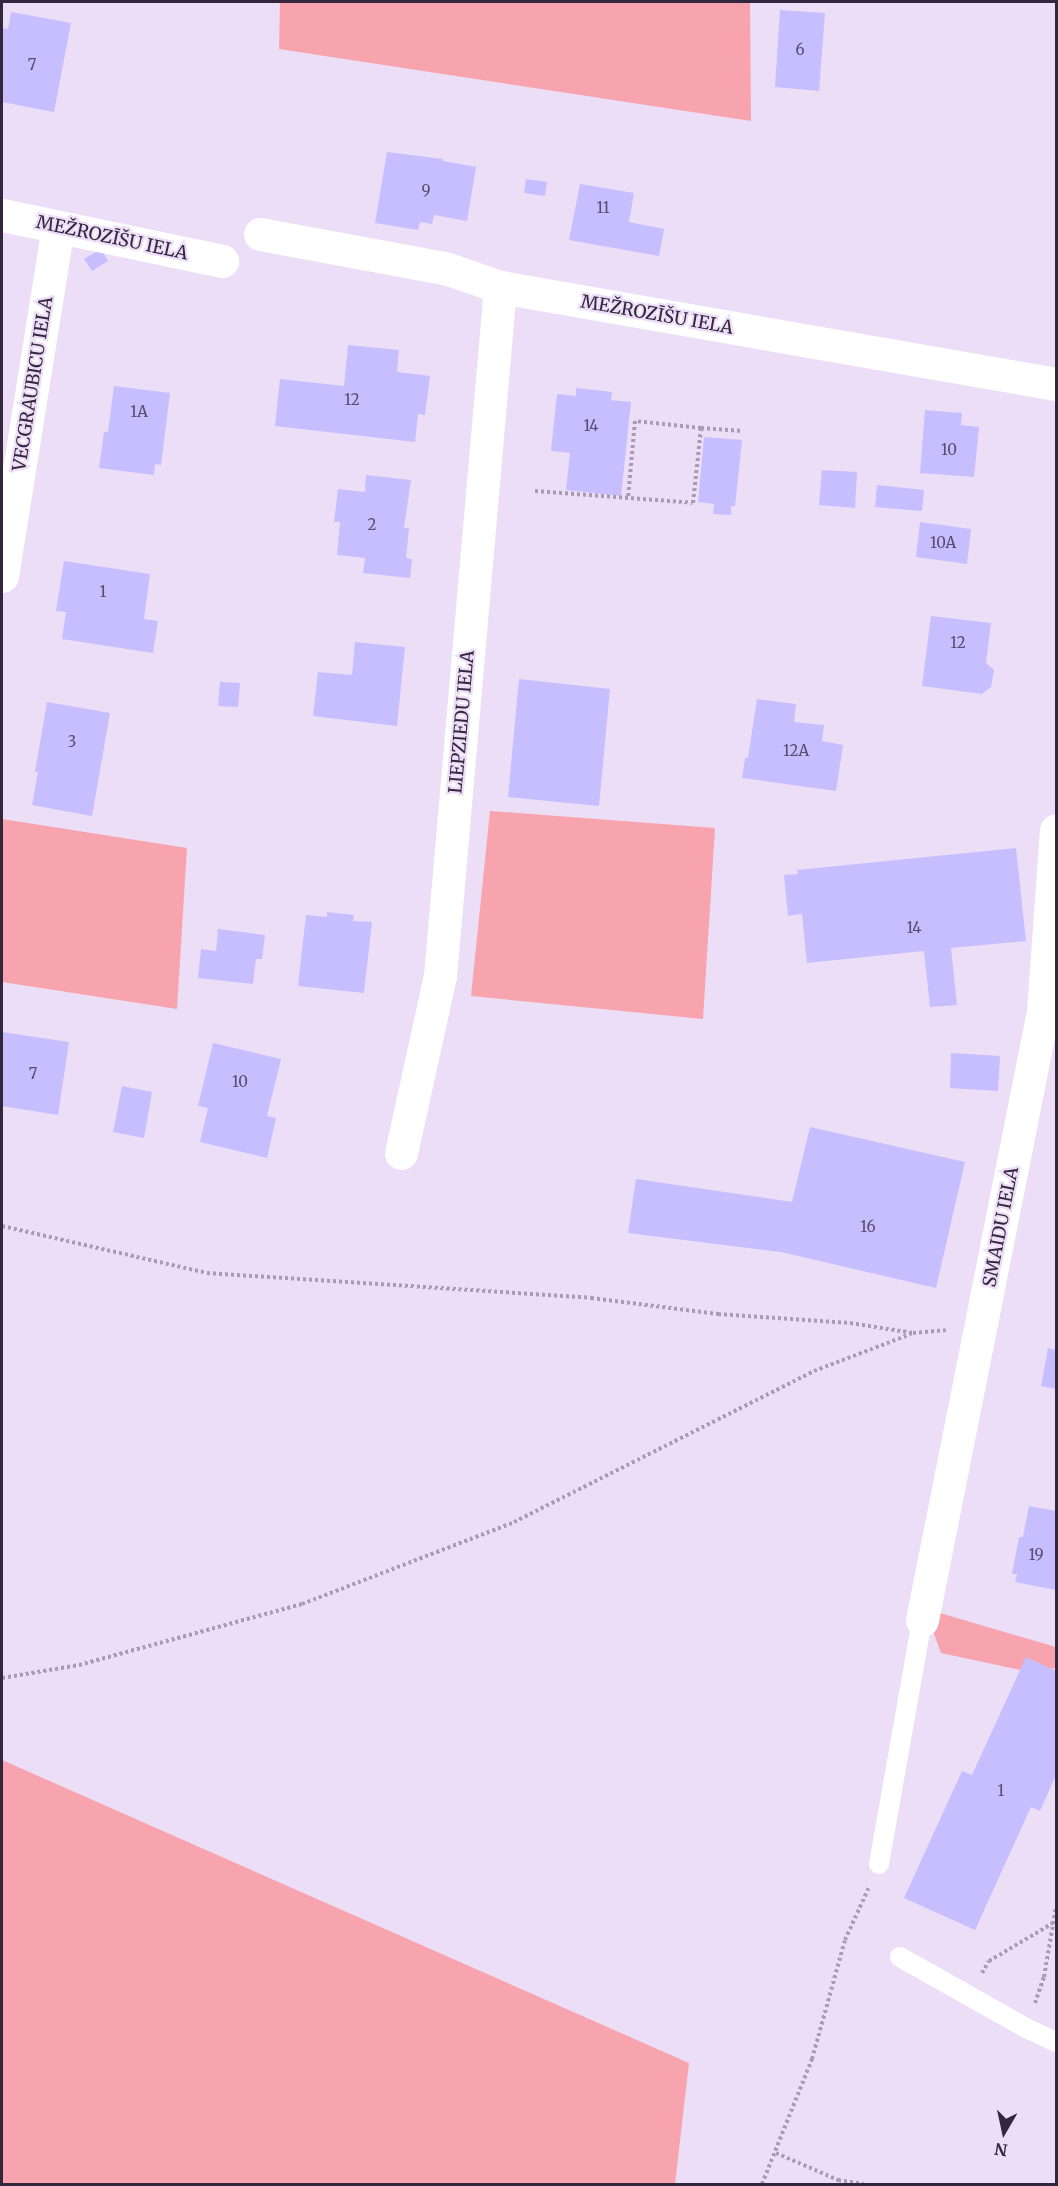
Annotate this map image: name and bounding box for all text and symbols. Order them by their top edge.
house number: 6 [795,41,805,59]
house number: 7 [28,56,36,74]
house number: 9 [421,182,431,200]
house number: 11 [596,199,610,217]
street label: MEŽROZĪŠU IELA [34,211,190,265]
street label: MEŽROZĪŠU IELA [579,291,735,339]
street label: VECGRAUBICU IELA [9,295,57,473]
house number: 12 [344,391,360,409]
house number: 1A [130,403,148,421]
house number: 14 [583,417,599,435]
house number: 10 [941,441,957,459]
house number: 2 [368,516,376,534]
house number: 10A [930,534,956,552]
house number: 1 [100,583,106,601]
house number: 12 [950,634,966,652]
street label: LIEPZIEDU IELA [445,649,479,795]
house number: 3 [68,733,76,751]
house number: 12A [783,742,809,760]
house number: 14 [906,919,922,937]
house number: 7 [29,1065,37,1083]
house number: 10 [232,1073,248,1091]
street label: SMAIDU IELA [979,1165,1023,1289]
house number: 16 [860,1218,876,1236]
house number: 19 [1028,1546,1044,1564]
house number: 1 [998,1782,1004,1800]
north arrow [974,2102,1034,2162]
text: N [993,2139,1009,2161]

